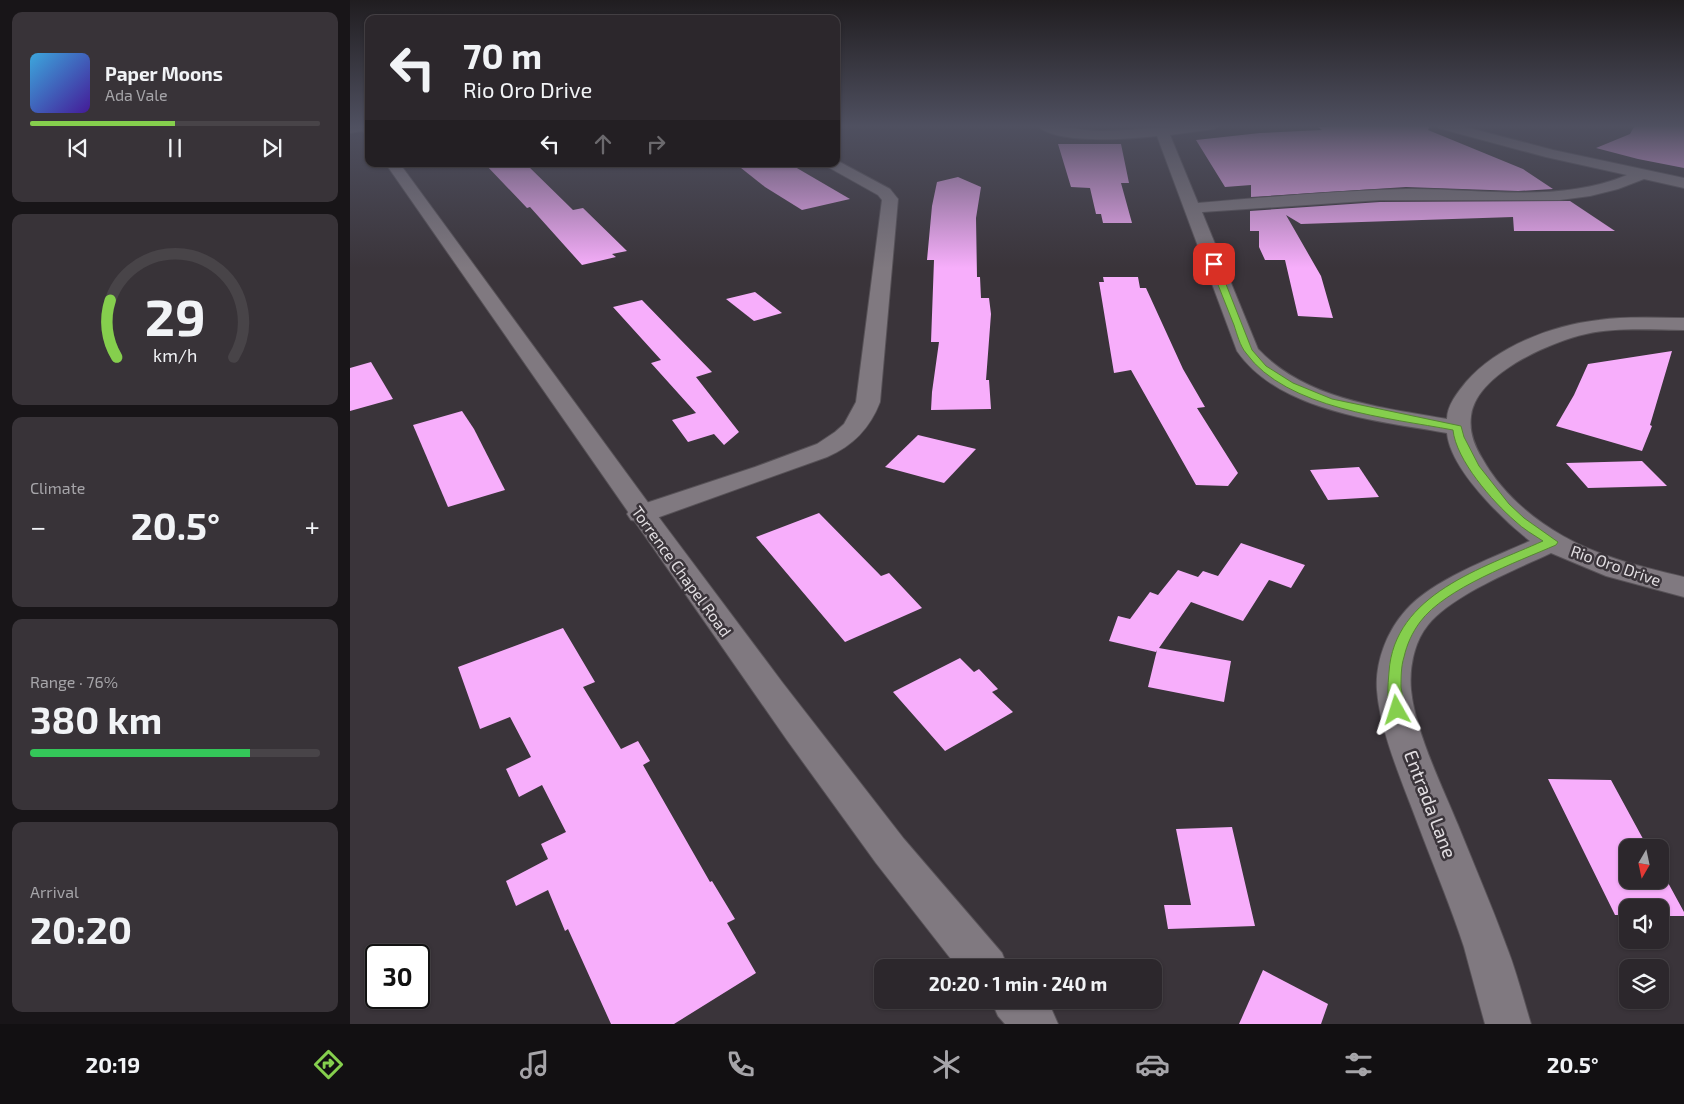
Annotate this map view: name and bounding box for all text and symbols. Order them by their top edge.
text: 70 m [463,34,542,76]
icon: left [380,35,445,100]
text: Paper Moons [105,62,223,85]
text: Rio Oro Drive [463,76,592,102]
text: Ada Vale [105,85,168,104]
icon: left [536,130,564,158]
icon: ahead [589,130,617,158]
icon: right [642,130,670,158]
icon: previous [64,134,92,162]
icon: pause [161,134,189,162]
icon: next [258,134,286,162]
pin [1193,243,1235,285]
icon: arrive [1200,250,1228,278]
text: 29 [145,284,205,346]
text: km/h [153,344,197,366]
text: Climate [30,478,85,497]
text: 20.5° [131,502,220,548]
street label: Torrence Chapel Road [628,502,736,640]
text: − [30,509,46,543]
text: + [305,509,320,543]
street label: Rio Oro Drive [1568,541,1664,589]
text: Range · 76% [30,672,118,691]
position arrow [1370,683,1422,735]
text: 380 km [30,696,162,742]
street label: Entrada Lane [1400,747,1462,861]
north arrow [1619,839,1669,889]
map controls [1619,839,1669,1009]
text: Arrival [30,882,79,901]
button: sound [1619,899,1669,949]
text: 20:20 [30,906,132,952]
speed limit sign: 30 [365,944,430,1009]
button: layers [1619,959,1669,1009]
text: 20:20 · 1 min · 240 m [929,972,1107,995]
icon: directions [311,1047,346,1082]
icon: music [517,1047,552,1082]
icon: phone [723,1047,758,1082]
icon: climate [929,1047,964,1082]
icon: car [1135,1047,1170,1082]
icon: filters [1341,1047,1376,1082]
text: 20:19 [85,1051,140,1077]
text: 20.5° [1547,1051,1598,1077]

